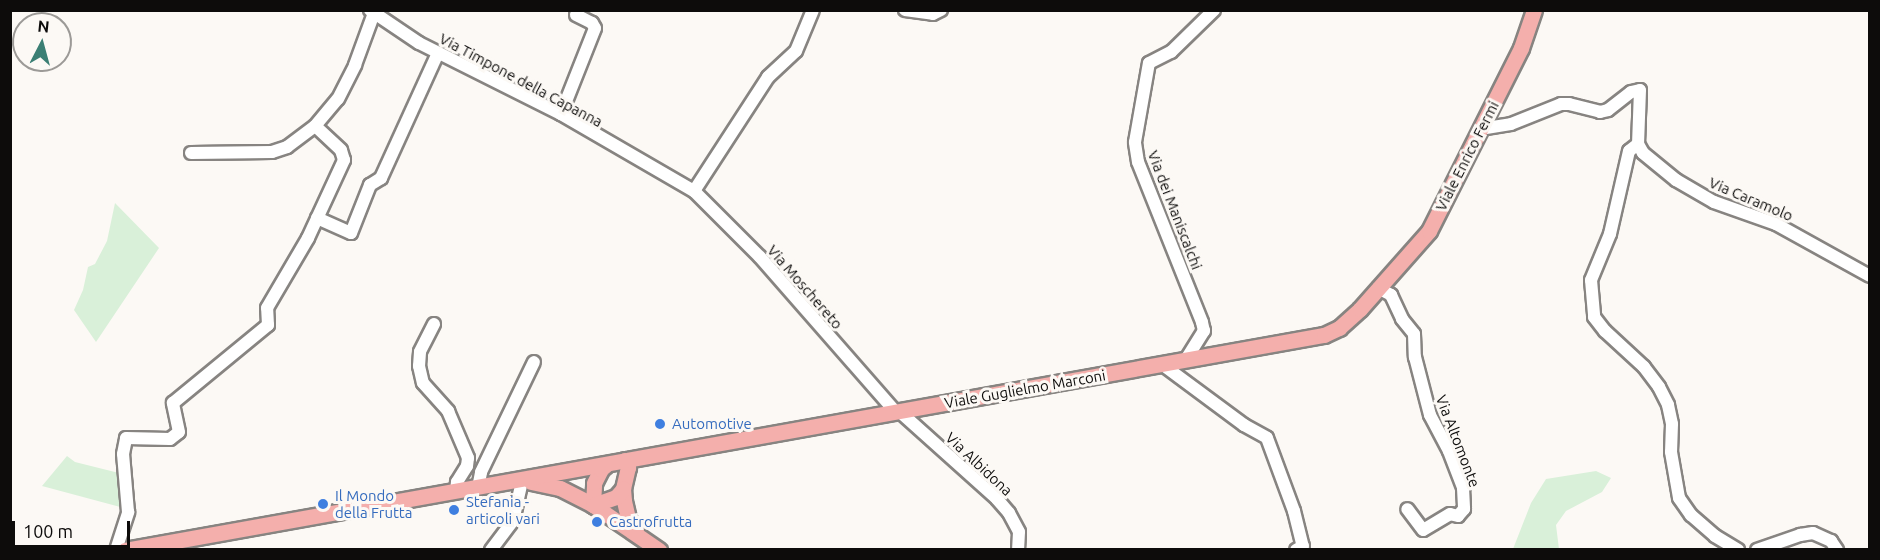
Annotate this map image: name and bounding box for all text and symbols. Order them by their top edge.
north arrow [12,12,72,72]
text: N [37,17,51,36]
street label: Via Timpone della Capanna [436,29,606,131]
street label: Viale Enrico Fermi [1432,98,1502,214]
street label: Via dei Maniscalchi [1144,148,1206,272]
street label: Via Caramolo [1706,173,1796,225]
street label: Via Moschereto [764,241,846,333]
street label: Viale Guglielmo Marconi [943,366,1107,412]
street label: Via Altomonte [1432,392,1484,490]
place label: Automotive [672,415,752,433]
marker: Automotive [653,417,667,431]
street label: Via Albidona [942,429,1016,499]
place label: Il Mondo della Frutta [335,486,412,521]
place label: Stefania - articoli vari [466,492,540,527]
marker: Il Mondo della Frutta [316,497,330,511]
marker: Stefania - articoli vari [447,503,461,517]
scale bar [15,509,134,547]
place label: Castrofrutta [609,513,692,531]
marker: Castrofrutta [590,515,604,529]
text: 100 m [23,521,73,541]

